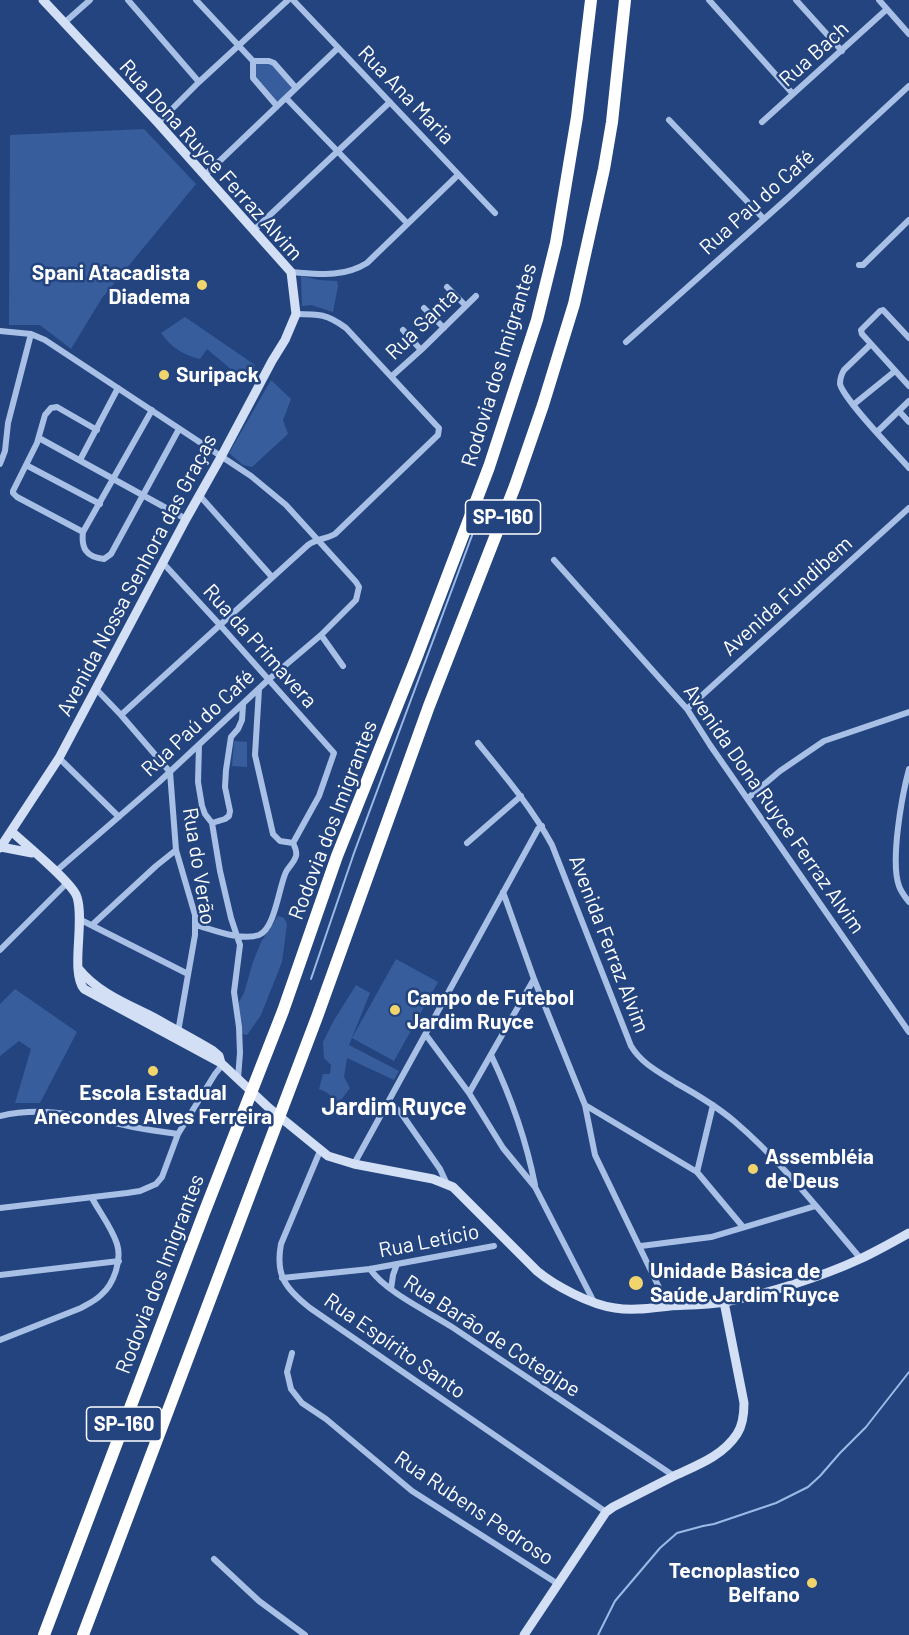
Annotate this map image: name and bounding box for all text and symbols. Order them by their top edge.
street label: Rua Bach [774,16,854,92]
street label: Rua Ana Maria [353,40,459,150]
street label: Rua Dona Ruyce Ferraz Alvim [114,54,308,266]
street label: Rua Pau do Café [694,144,820,260]
place label: Spani Atacadista Diadema [32,260,190,310]
street label: Rodovia dos Imigrantes [456,260,542,470]
marker: Spani Atacadista Diadema [195,278,209,292]
street label: Rua Santa [380,283,464,365]
place label: Suripack [176,362,259,388]
marker: Suripack [157,368,171,382]
street label: Avenida Nossa Senhora das Graças [52,430,222,720]
road number: SP-160 [466,500,540,534]
street label: Avenida Fundibem [717,531,857,661]
street label: Rua da Primavera [198,579,322,713]
street label: Rua Paú do Café [136,664,260,782]
street label: Avenida Dona Ruyce Ferraz Alvim [678,680,870,938]
street label: Rodovia dos Imigrantes [283,717,383,923]
street label: Rua do Verão [177,806,221,926]
street label: Avenida Ferraz Alvim [564,852,654,1036]
place label: Campo de Futebol Jardim Ruyce [407,985,574,1035]
marker: Campo de Futebol Jardim Ruyce [388,1003,402,1017]
marker: Escola Estadual Anecondes Alves Ferreira [146,1064,160,1078]
place label: Escola Estadual Anecondes Alves Ferreira [34,1080,272,1130]
district label: Jardim Ruyce [321,1093,467,1121]
place label: Assembléia de Deus [765,1144,874,1194]
marker: Assembléia de Deus [746,1162,760,1176]
street label: Rodovia dos Imigrantes [110,1171,210,1377]
street label: Rua Letício [377,1219,481,1263]
place label: Unidade Básica de Saúde Jardim Ruyce [650,1258,839,1308]
street label: Rua Barão de Cotegipe [399,1270,585,1402]
marker: Unidade Básica de Saúde Jardim Ruyce [627,1274,645,1292]
street label: Rua Espírito Santo [319,1288,471,1404]
road number: SP-160 [86,1407,162,1441]
street label: Rua Rubens Pedroso [390,1445,558,1571]
place label: Tecnoplastico Belfano [669,1558,800,1608]
marker: Tecnoplastico Belfano [805,1576,819,1590]

